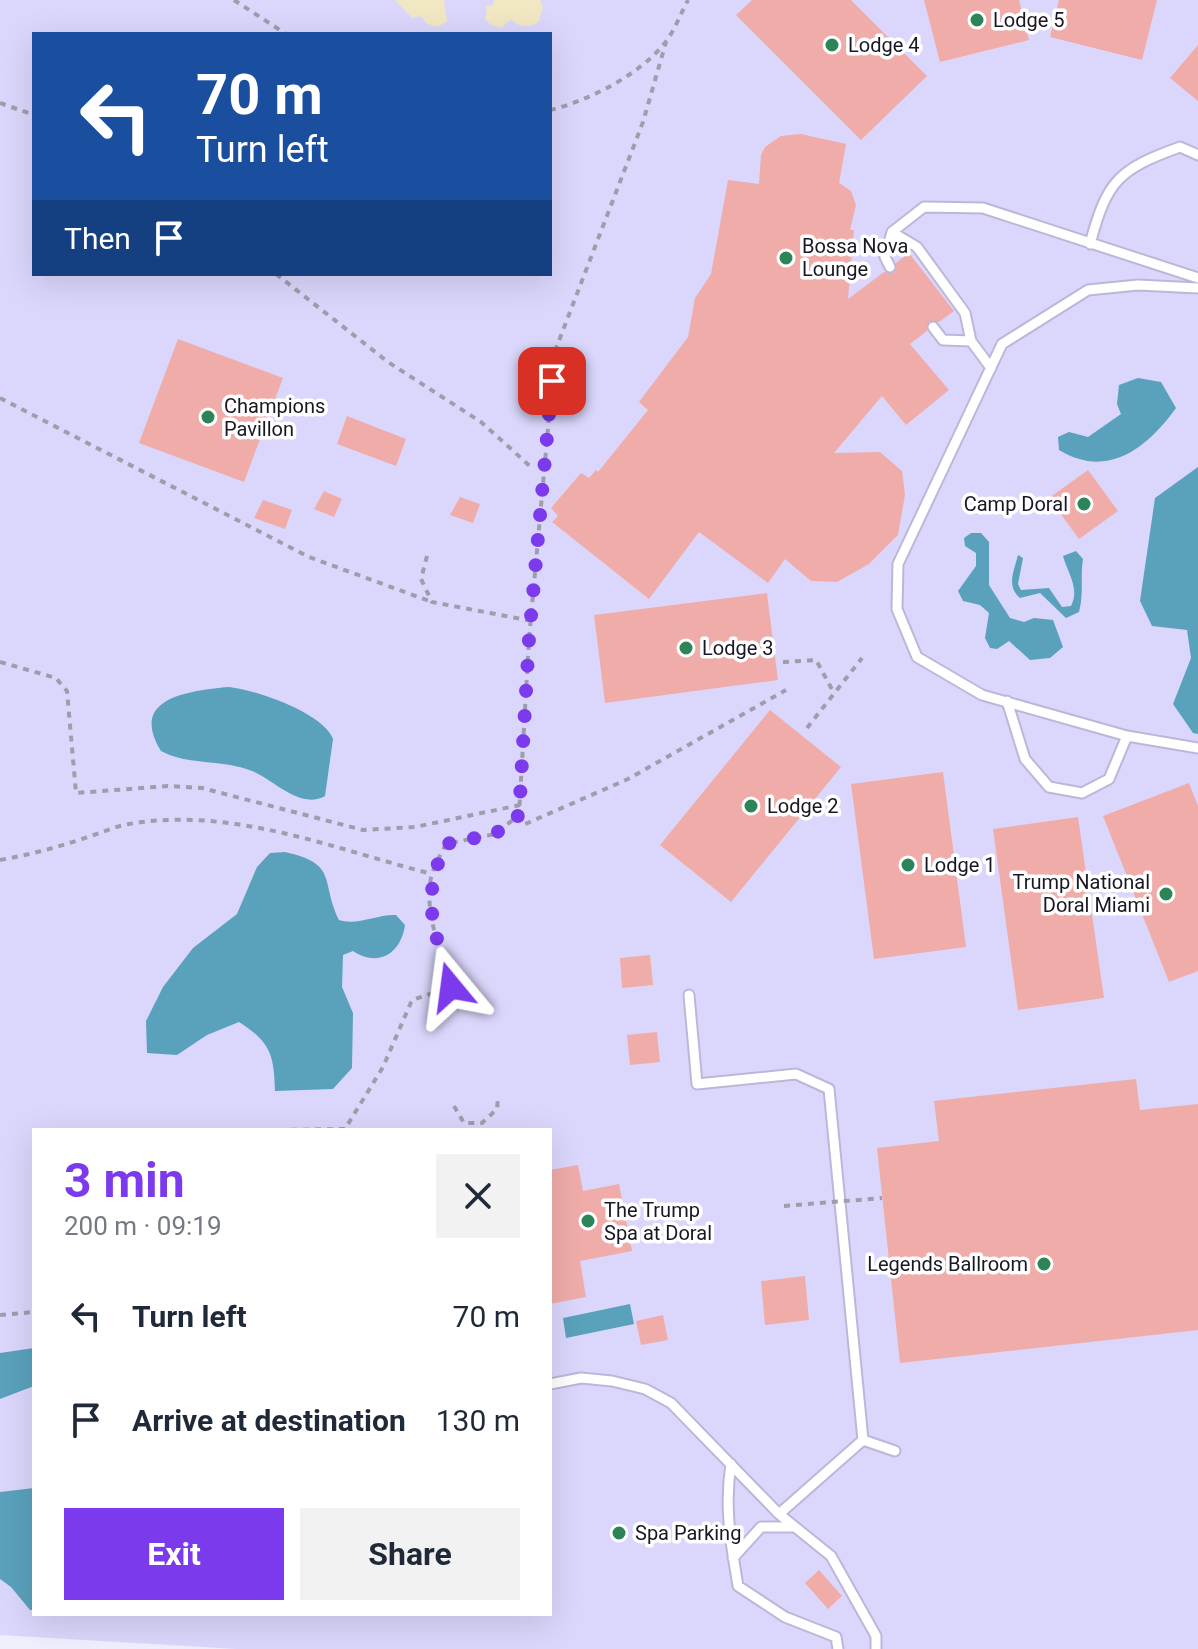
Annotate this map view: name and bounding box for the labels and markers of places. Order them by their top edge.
place label: Lodge 5 [993,8,1065,32]
marker: Lodge 5 [968,11,986,29]
place label: Lodge 4 [848,33,920,57]
marker: Lodge 4 [823,36,841,54]
place label: Bossa Nova Lounge [802,234,908,281]
marker: Bossa Nova Lounge [777,249,795,267]
pin [518,347,586,415]
place label: Champions Pavillon [224,394,325,441]
marker: Champions Pavillon [199,408,217,426]
place label: Camp Doral [964,492,1068,516]
marker: Camp Doral [1075,495,1093,513]
place label: Lodge 3 [702,636,774,660]
marker: Lodge 3 [677,639,695,657]
place label: Lodge 2 [767,794,839,818]
marker: Lodge 2 [742,797,760,815]
place label: Lodge 1 [924,853,996,877]
marker: Lodge 1 [899,856,917,874]
place label: Trump National Doral Miami [1013,870,1150,917]
marker: Trump National Doral Miami [1157,885,1175,903]
place label: The Trump Spa at Doral [604,1198,712,1245]
marker: The Trump Spa at Doral [579,1212,597,1230]
place label: Legends Ballroom [867,1252,1028,1276]
marker: Legends Ballroom [1035,1255,1053,1273]
place label: Spa Parking [635,1521,741,1545]
marker: Spa Parking [610,1524,628,1542]

